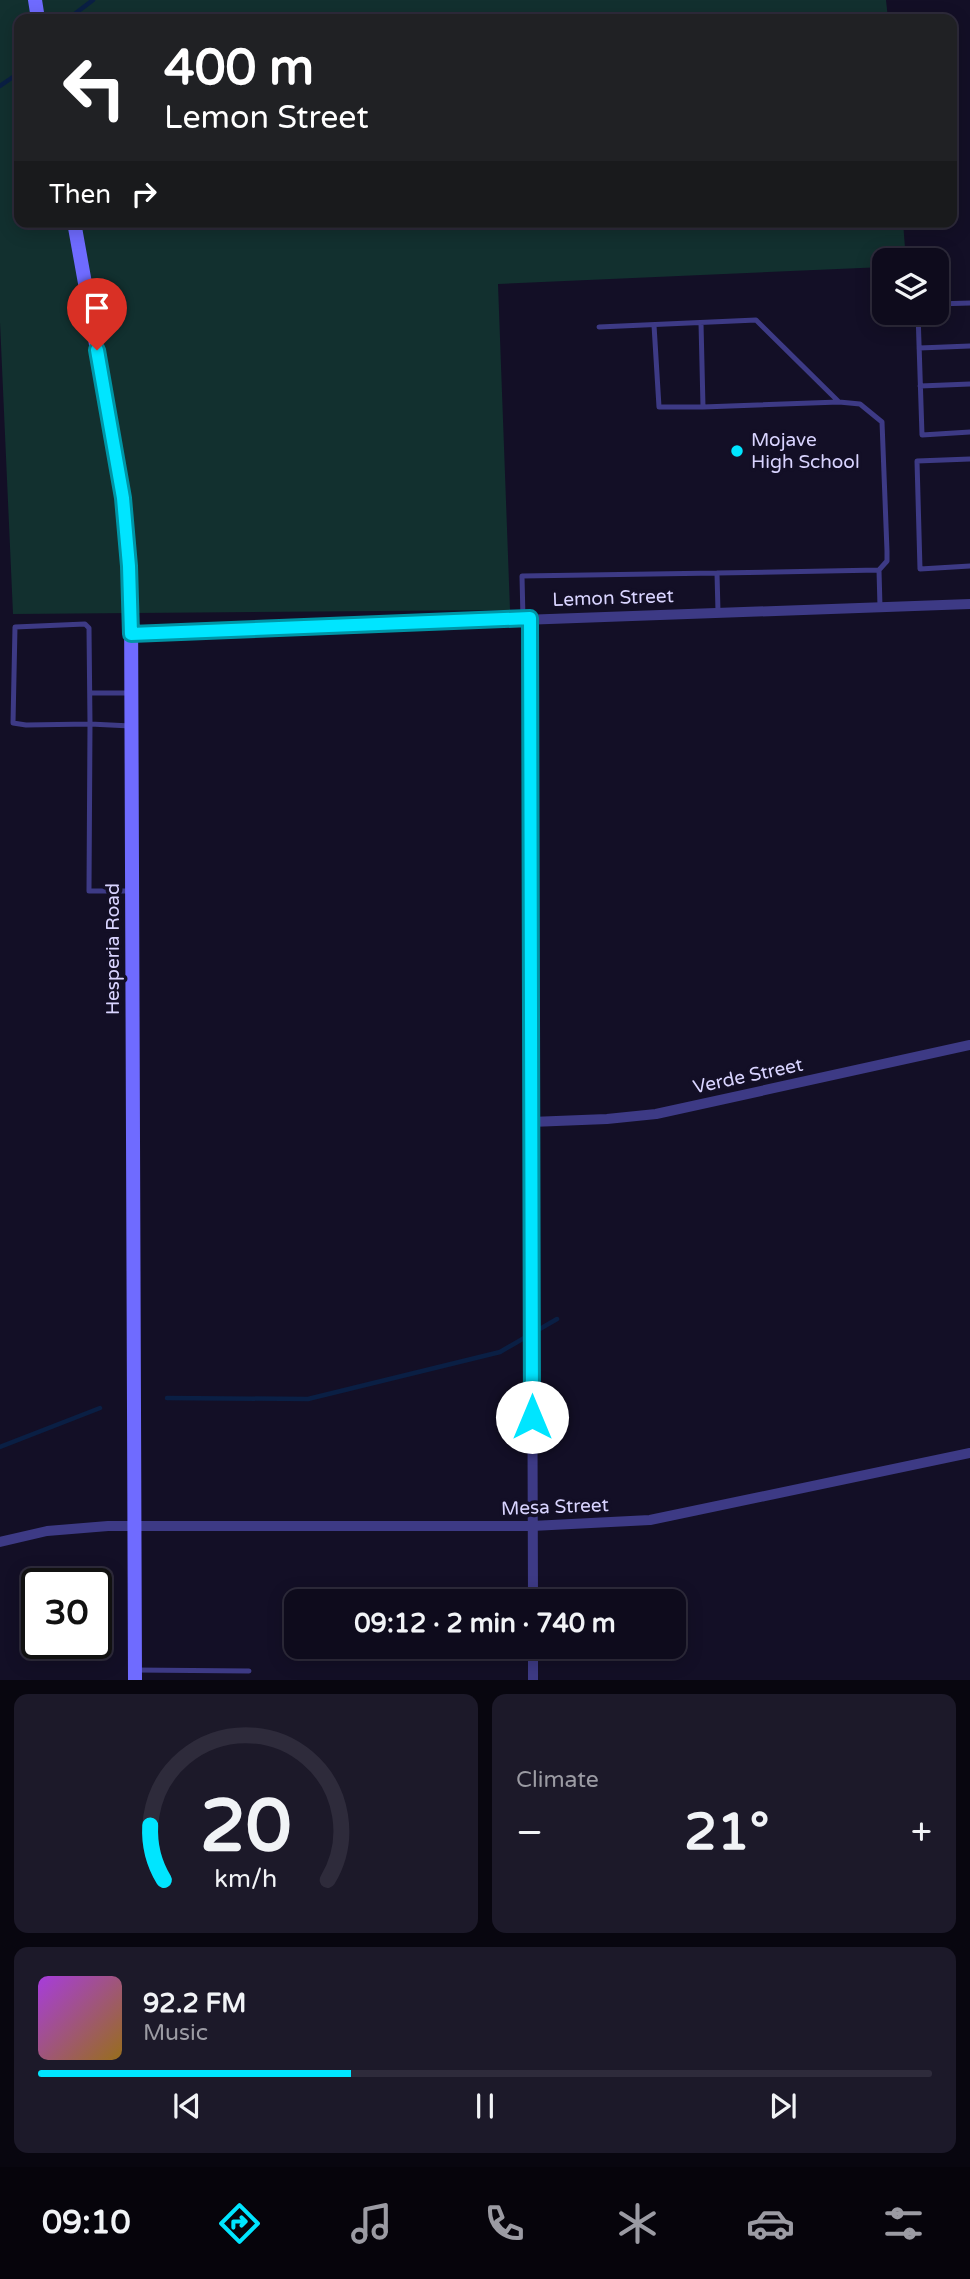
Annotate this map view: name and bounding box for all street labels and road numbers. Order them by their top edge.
street label: Lemon Street [552,585,674,611]
street label: Hesperia Road [102,883,124,1015]
street label: Verde Street [691,1054,805,1098]
street label: Mesa Street [501,1494,609,1520]

